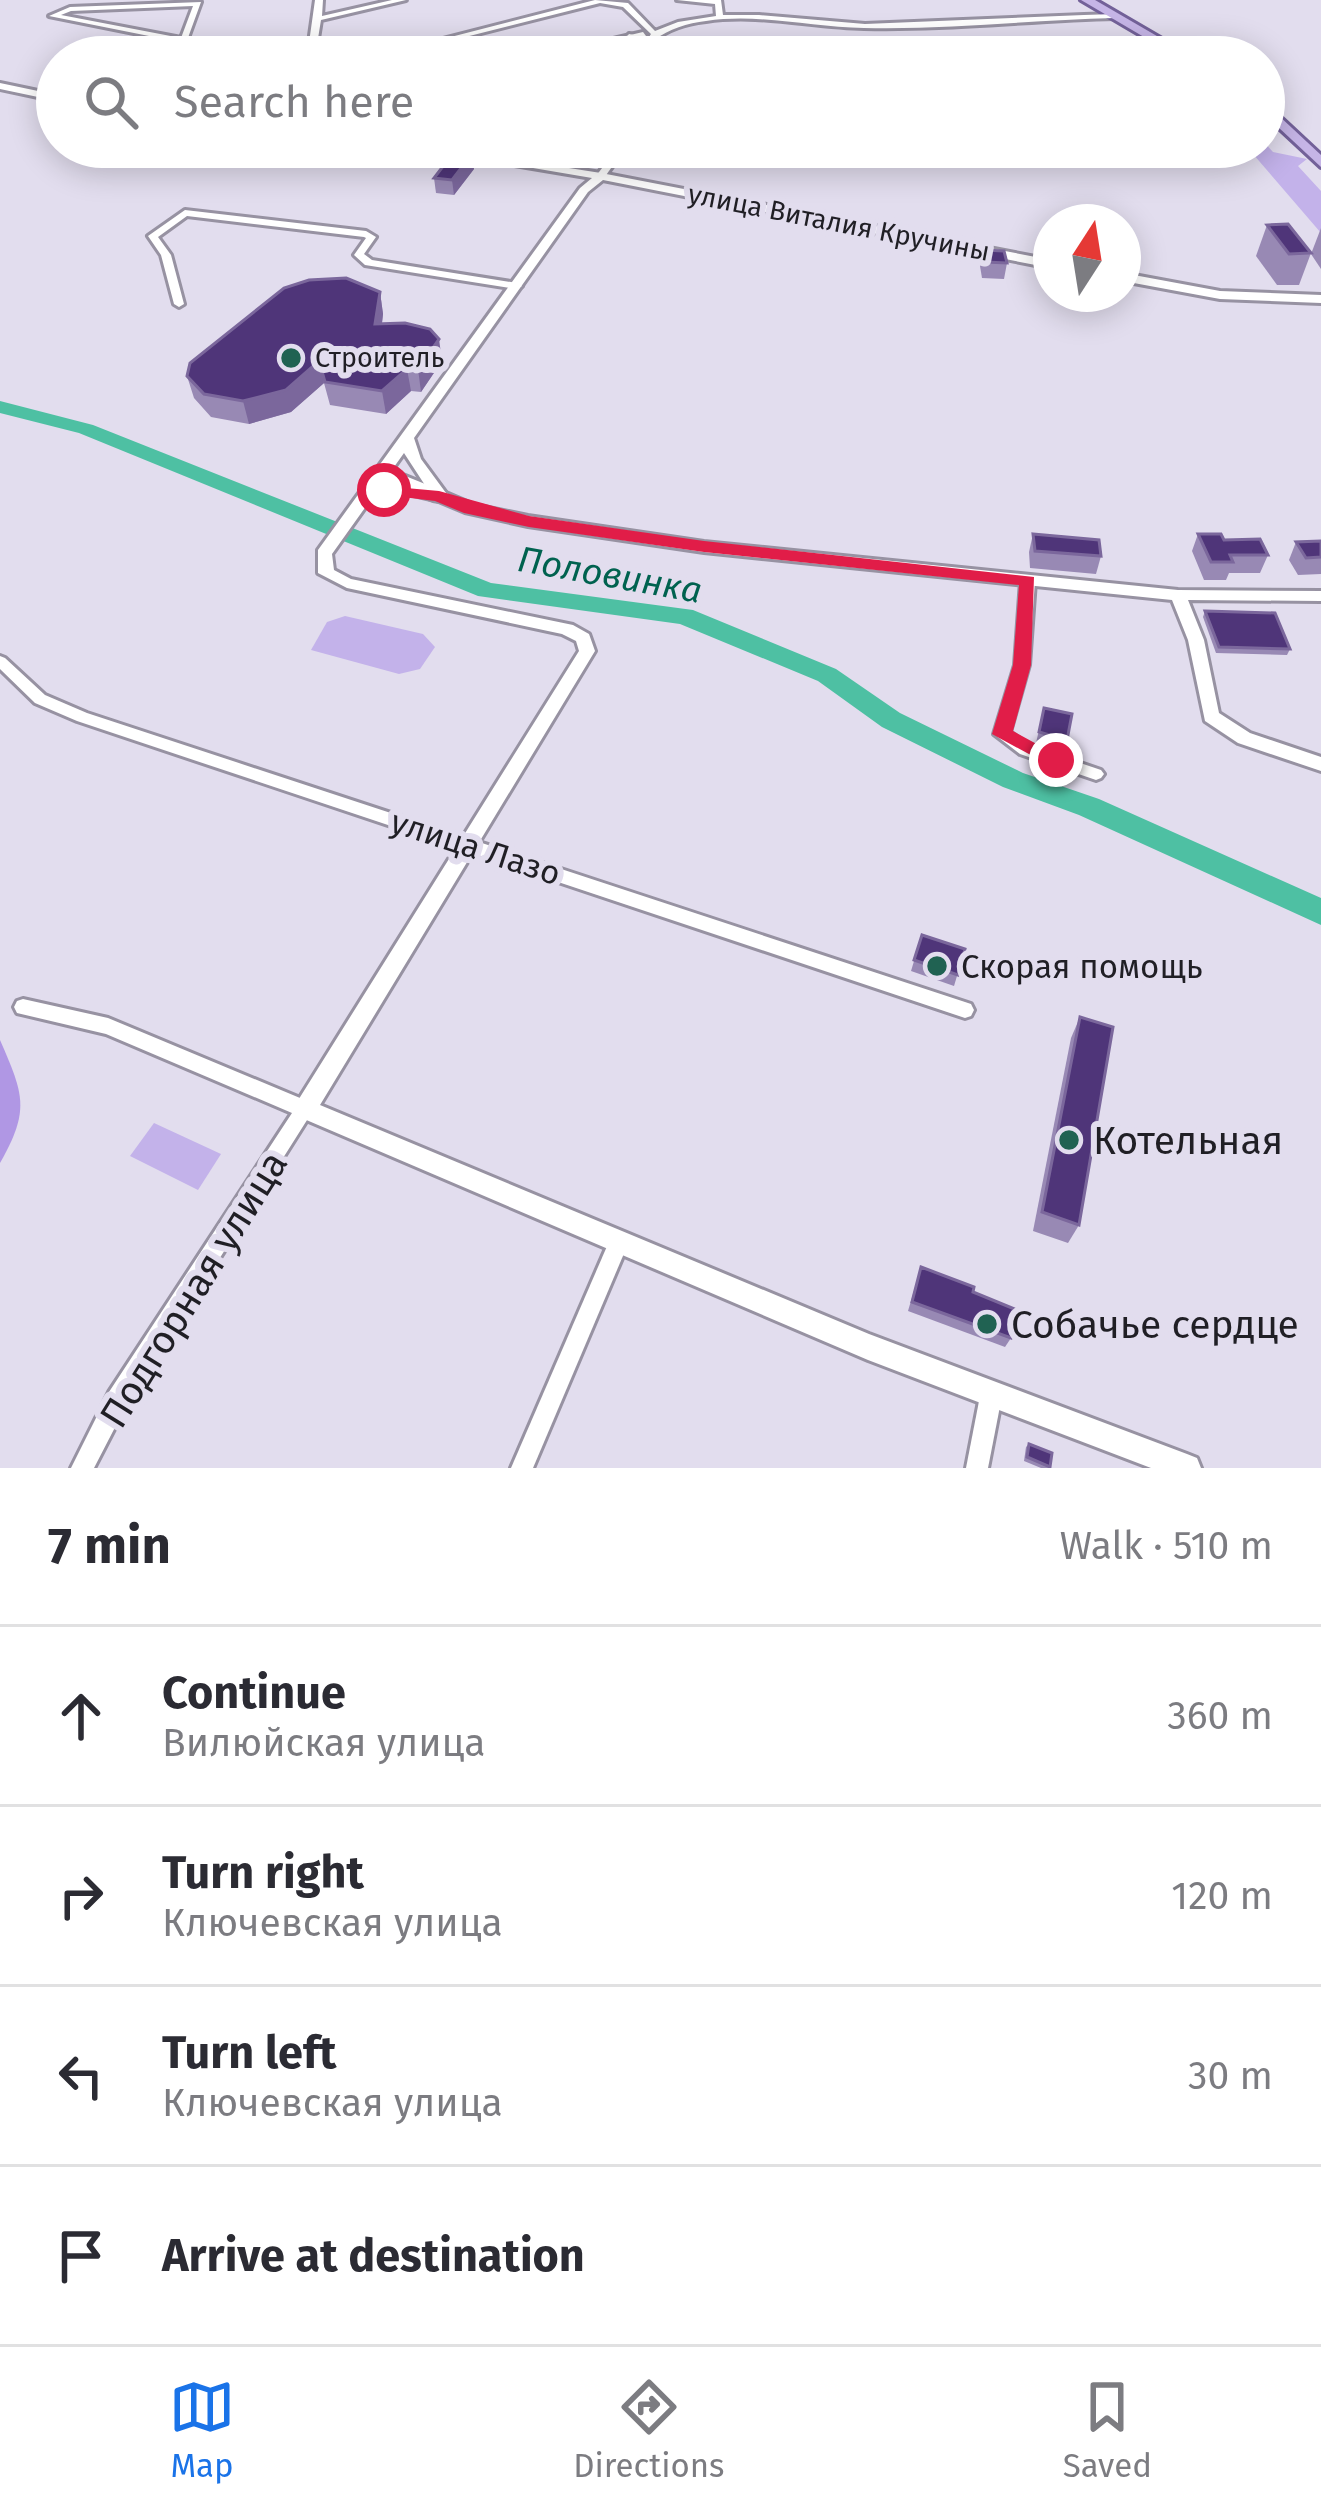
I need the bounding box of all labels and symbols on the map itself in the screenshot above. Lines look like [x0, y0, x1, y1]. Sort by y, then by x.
street label: улица Виталия Кручины [685, 178, 993, 268]
north arrow [1033, 204, 1141, 312]
place label: Строитель [315, 342, 444, 374]
marker: Строитель [278, 345, 304, 371]
route start [357, 463, 411, 517]
water label: Половинка [514, 537, 705, 613]
route end [1029, 733, 1083, 787]
street label: улица Лазо [386, 802, 566, 894]
place label: Скорая помощь [961, 947, 1203, 987]
marker: Скорая помощь [924, 953, 950, 979]
place label: Котельная [1093, 1118, 1283, 1164]
marker: Котельная [1056, 1127, 1082, 1153]
street label: Подгорная улица [90, 1143, 297, 1436]
place label: Собачье сердце [1011, 1302, 1299, 1348]
marker: Собачье сердце [974, 1311, 1000, 1337]

